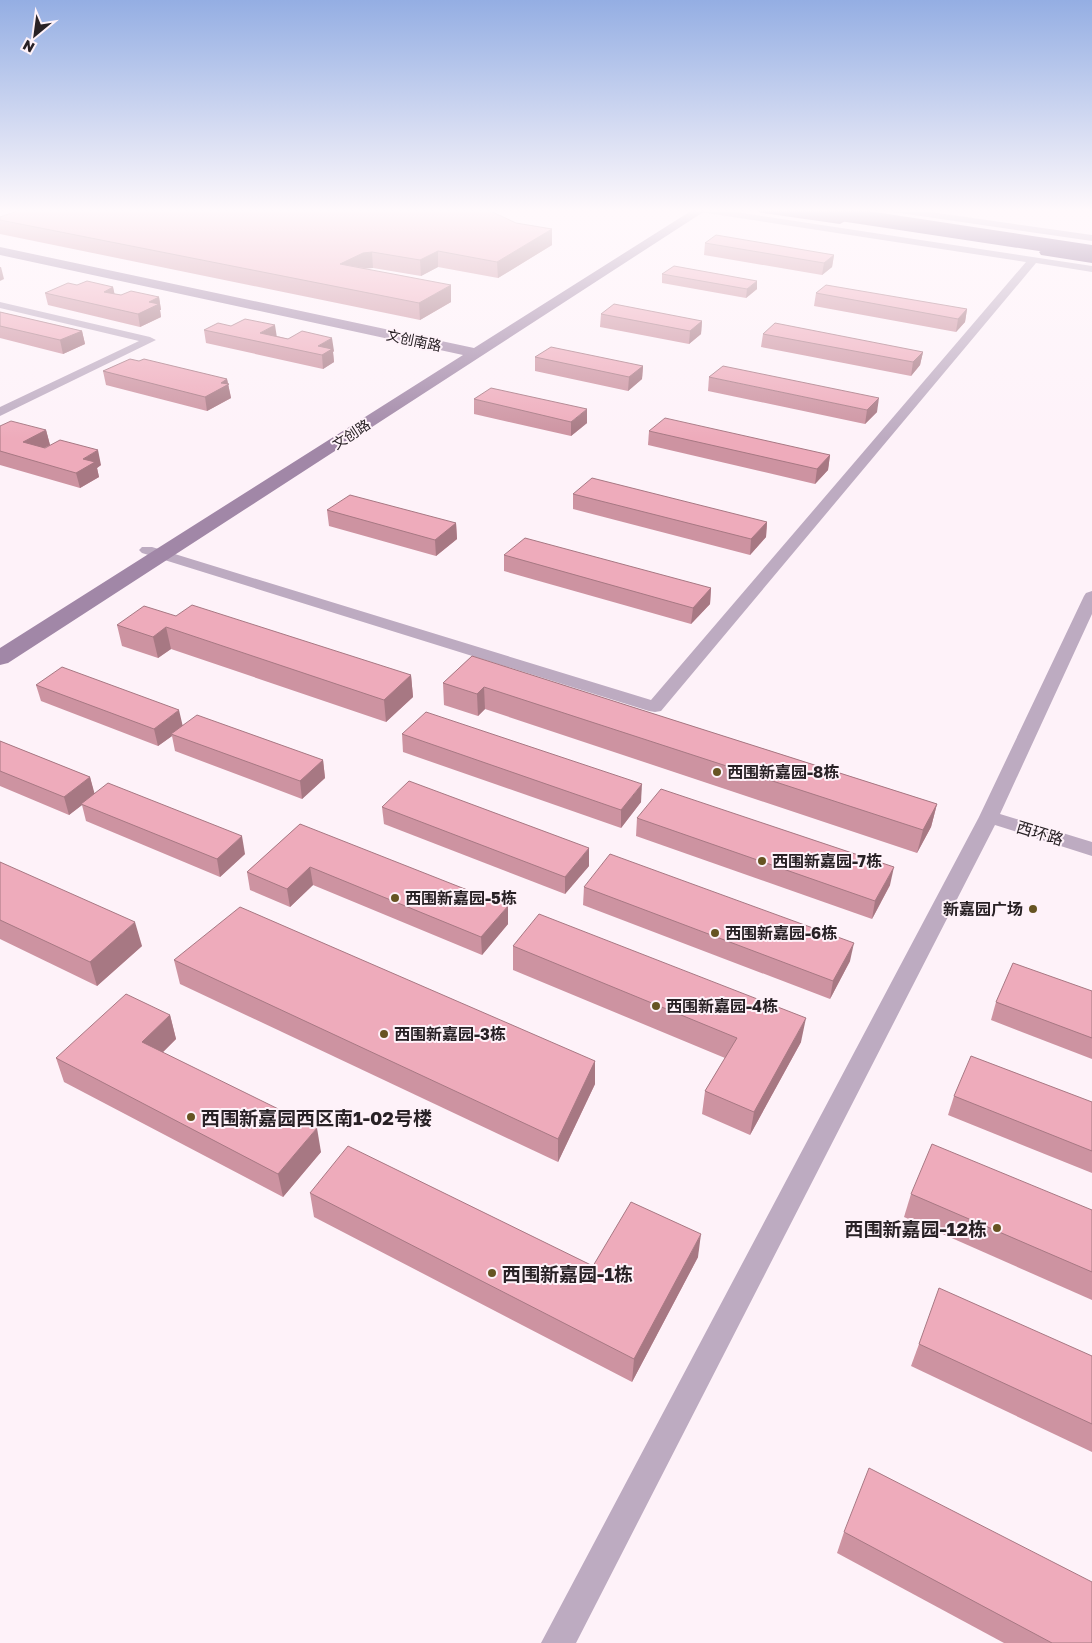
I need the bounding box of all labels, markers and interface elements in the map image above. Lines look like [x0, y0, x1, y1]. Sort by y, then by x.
north arrow [10, 10, 60, 60]
text: N [20, 37, 37, 57]
street label: 文创南路 [385, 326, 443, 354]
street label: 文创路 [329, 415, 373, 453]
place label: 西围新嘉园-8栋 [727, 762, 839, 782]
marker: 西围新嘉园-8栋 [711, 766, 723, 778]
street label: 西环路 [1014, 816, 1066, 850]
place label: 西围新嘉园-7栋 [772, 851, 882, 871]
marker: 西围新嘉园-7栋 [756, 855, 768, 867]
place label: 西围新嘉园-5栋 [405, 888, 517, 908]
marker: 西围新嘉园-5栋 [389, 892, 401, 904]
place label: 新嘉园广场 [943, 899, 1023, 919]
marker: 新嘉园广场 [1027, 903, 1039, 915]
place label: 西围新嘉园-6栋 [725, 923, 837, 943]
marker: 西围新嘉园-6栋 [709, 927, 721, 939]
place label: 西围新嘉园-4栋 [666, 996, 778, 1016]
marker: 西围新嘉园-4栋 [650, 1000, 662, 1012]
place label: 西围新嘉园-3栋 [394, 1024, 506, 1044]
marker: 西围新嘉园-3栋 [378, 1028, 390, 1040]
place label: 西围新嘉园西区南1-02号楼 [201, 1106, 432, 1129]
marker: 西围新嘉园西区南1-02号楼 [185, 1111, 197, 1123]
place label: 西围新嘉园-12栋 [844, 1217, 987, 1240]
marker: 西围新嘉园-12栋 [991, 1222, 1003, 1234]
place label: 西围新嘉园-1栋 [502, 1262, 633, 1285]
marker: 西围新嘉园-1栋 [486, 1267, 498, 1279]

